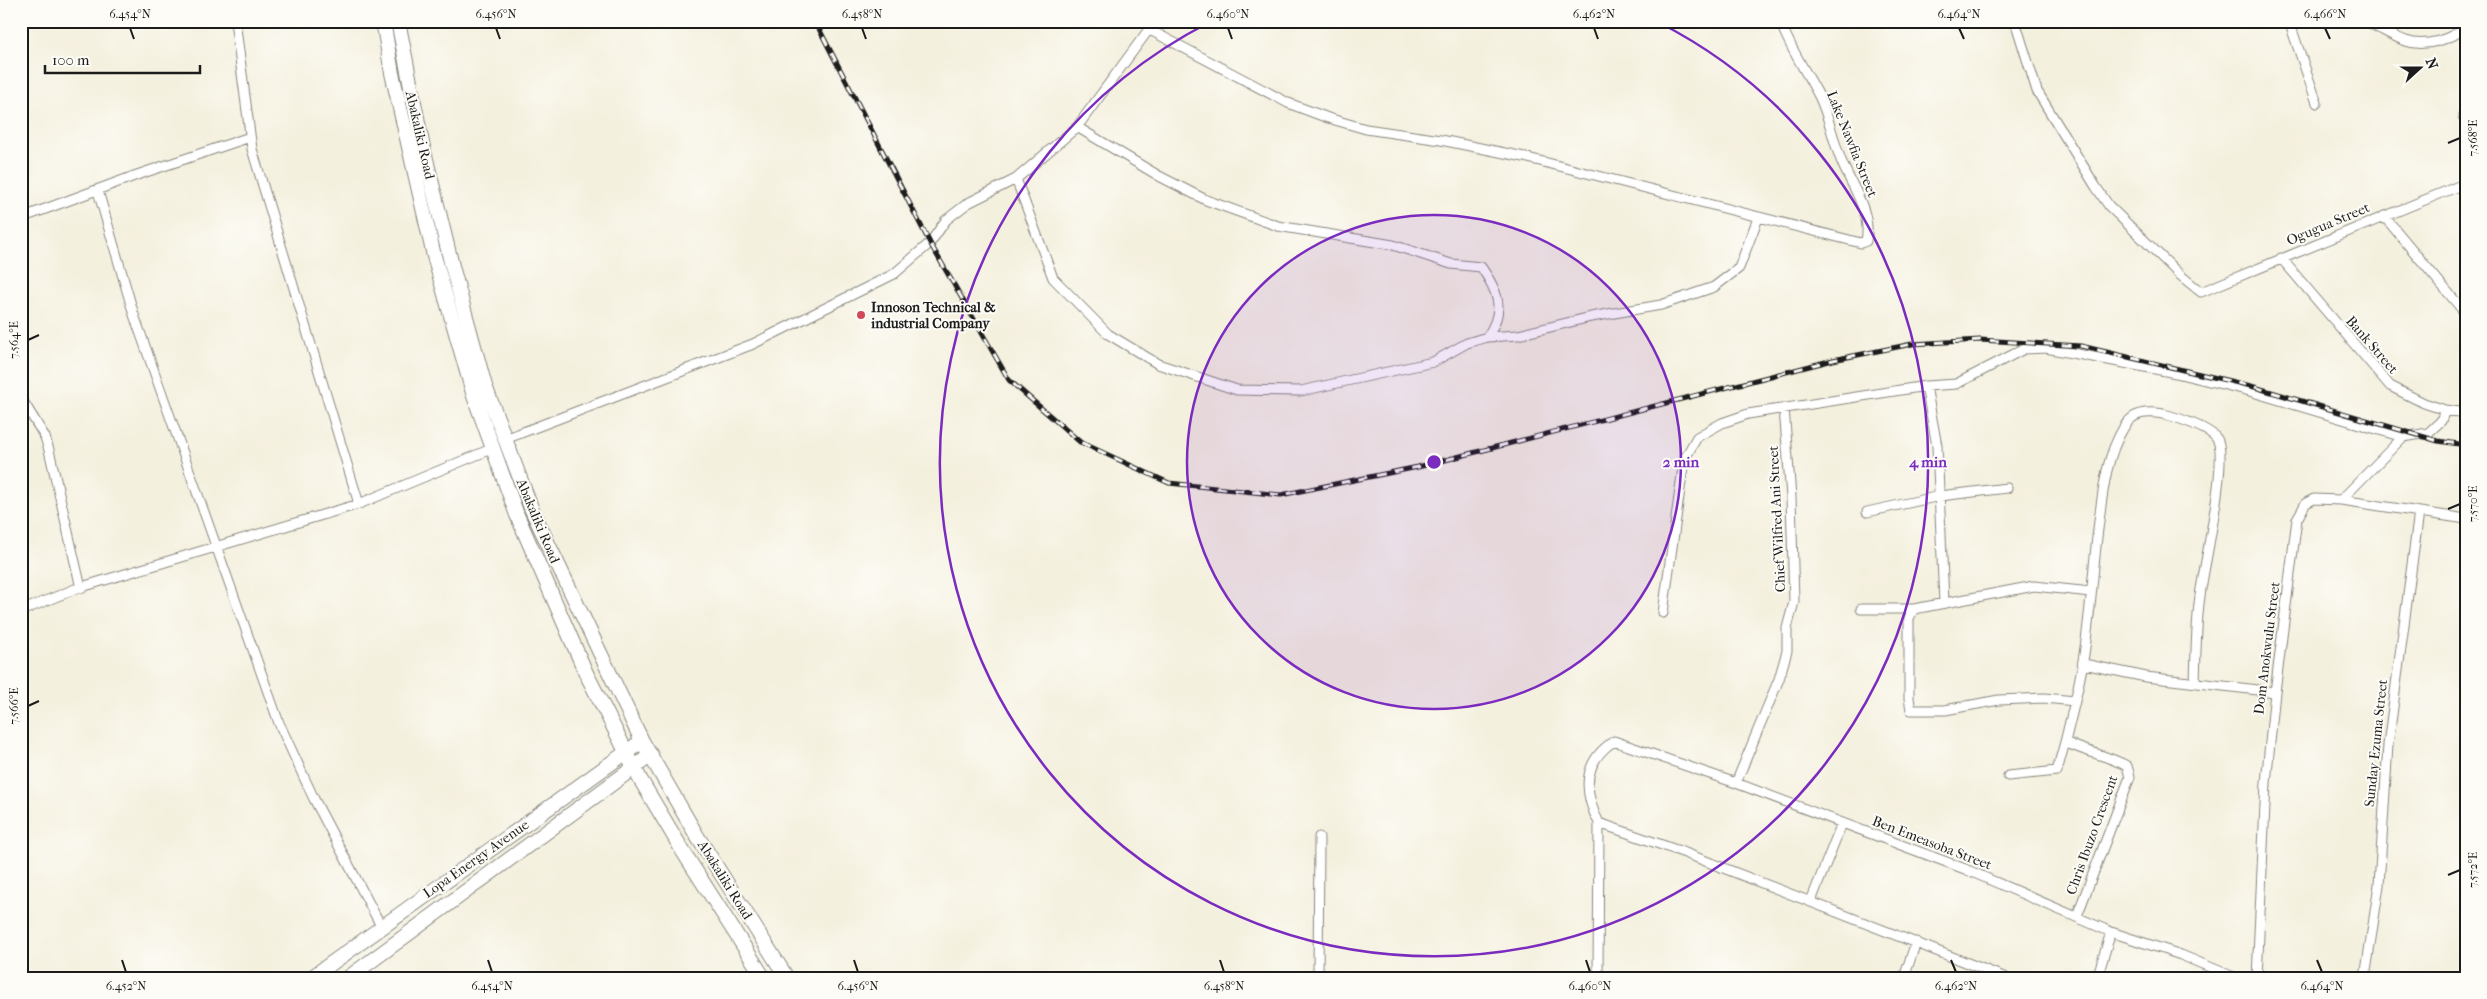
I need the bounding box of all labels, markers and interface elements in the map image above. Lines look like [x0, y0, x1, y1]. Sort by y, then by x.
text: 6.454°N [109, 7, 151, 21]
text: 6.456°N [475, 7, 517, 21]
text: 6.458°N [842, 7, 882, 21]
text: 6.460°N [1207, 7, 1249, 21]
text: 6.462°N [1573, 7, 1615, 21]
text: 6.464°N [1937, 7, 1981, 21]
text: 6.466°N [2304, 7, 2346, 21]
scale bar [45, 42, 200, 74]
north arrow [2394, 42, 2444, 92]
text: 100 m [52, 51, 90, 69]
text: N [2422, 56, 2442, 72]
street label: Abakaliki Road [401, 88, 438, 181]
street label: Lake Nawfia Street [1823, 88, 1881, 200]
text: 7.568°E [2466, 120, 2480, 156]
street label: Ogugua Street [2284, 199, 2372, 249]
place label: Innoson Technical & industrial Company [870, 299, 996, 332]
marker: Innoson Technical & industrial Company [855, 309, 867, 321]
street label: Bank Street [2342, 313, 2402, 377]
text: 7.564°E [7, 321, 21, 359]
street label: Chief Wilfred Ani Street [1765, 445, 1789, 593]
centre of rings [1425, 453, 1443, 471]
text: 2 min [1663, 453, 1700, 471]
text: 4 min [1908, 453, 1947, 471]
street label: Abakaliki Road [512, 475, 564, 566]
text: 7.570°E [2466, 486, 2480, 522]
street label: Dom Anokwulu Street [2250, 581, 2284, 715]
street label: Sunday Ezuma Street [2361, 678, 2391, 808]
text: 7.566°E [7, 687, 21, 725]
street label: Chris Ibuzo Crescent [2062, 773, 2122, 897]
street label: Ben Emeasoba Street [1870, 812, 1994, 874]
street label: Lopa Energy Avenue [420, 816, 532, 902]
street label: Abakaliki Road [693, 836, 756, 923]
text: 7.572°E [2466, 852, 2480, 888]
text: 6.452°N [106, 979, 146, 993]
text: 6.454°N [471, 979, 513, 993]
text: 6.456°N [837, 979, 879, 993]
text: 6.458°N [1204, 979, 1244, 993]
text: 6.460°N [1569, 979, 1611, 993]
text: 6.462°N [1935, 979, 1977, 993]
text: 6.464°N [2300, 979, 2344, 993]

